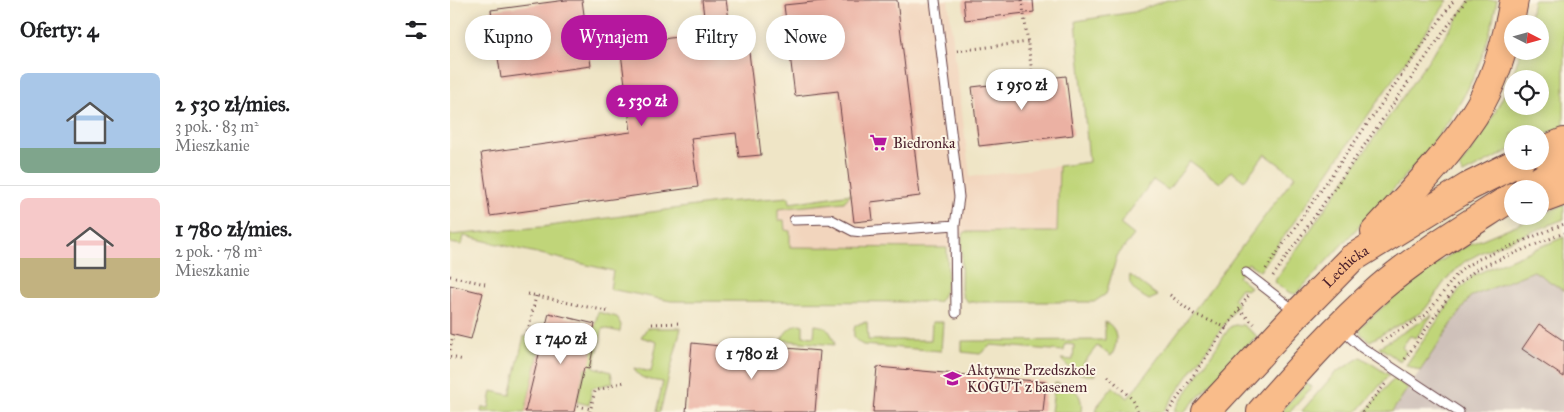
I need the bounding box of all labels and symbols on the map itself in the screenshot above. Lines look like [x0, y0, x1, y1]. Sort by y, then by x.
north arrow [1504, 15, 1549, 60]
pin: 1 950 zł [970, 68, 1074, 111]
pin: 2 530 zł [590, 84, 694, 127]
supermarket icon: Biedronka [869, 133, 889, 153]
place label: Biedronka [893, 134, 956, 152]
street label: Lechicka [1319, 241, 1373, 291]
pin: 1 740 zł [509, 322, 613, 365]
pin: 1 780 zł [700, 338, 804, 380]
place label: Aktywne Przedszkole KOGUT z basenem [966, 361, 1096, 396]
school or university icon: Aktywne Przedszkole KOGUT z basenem [943, 369, 963, 389]

